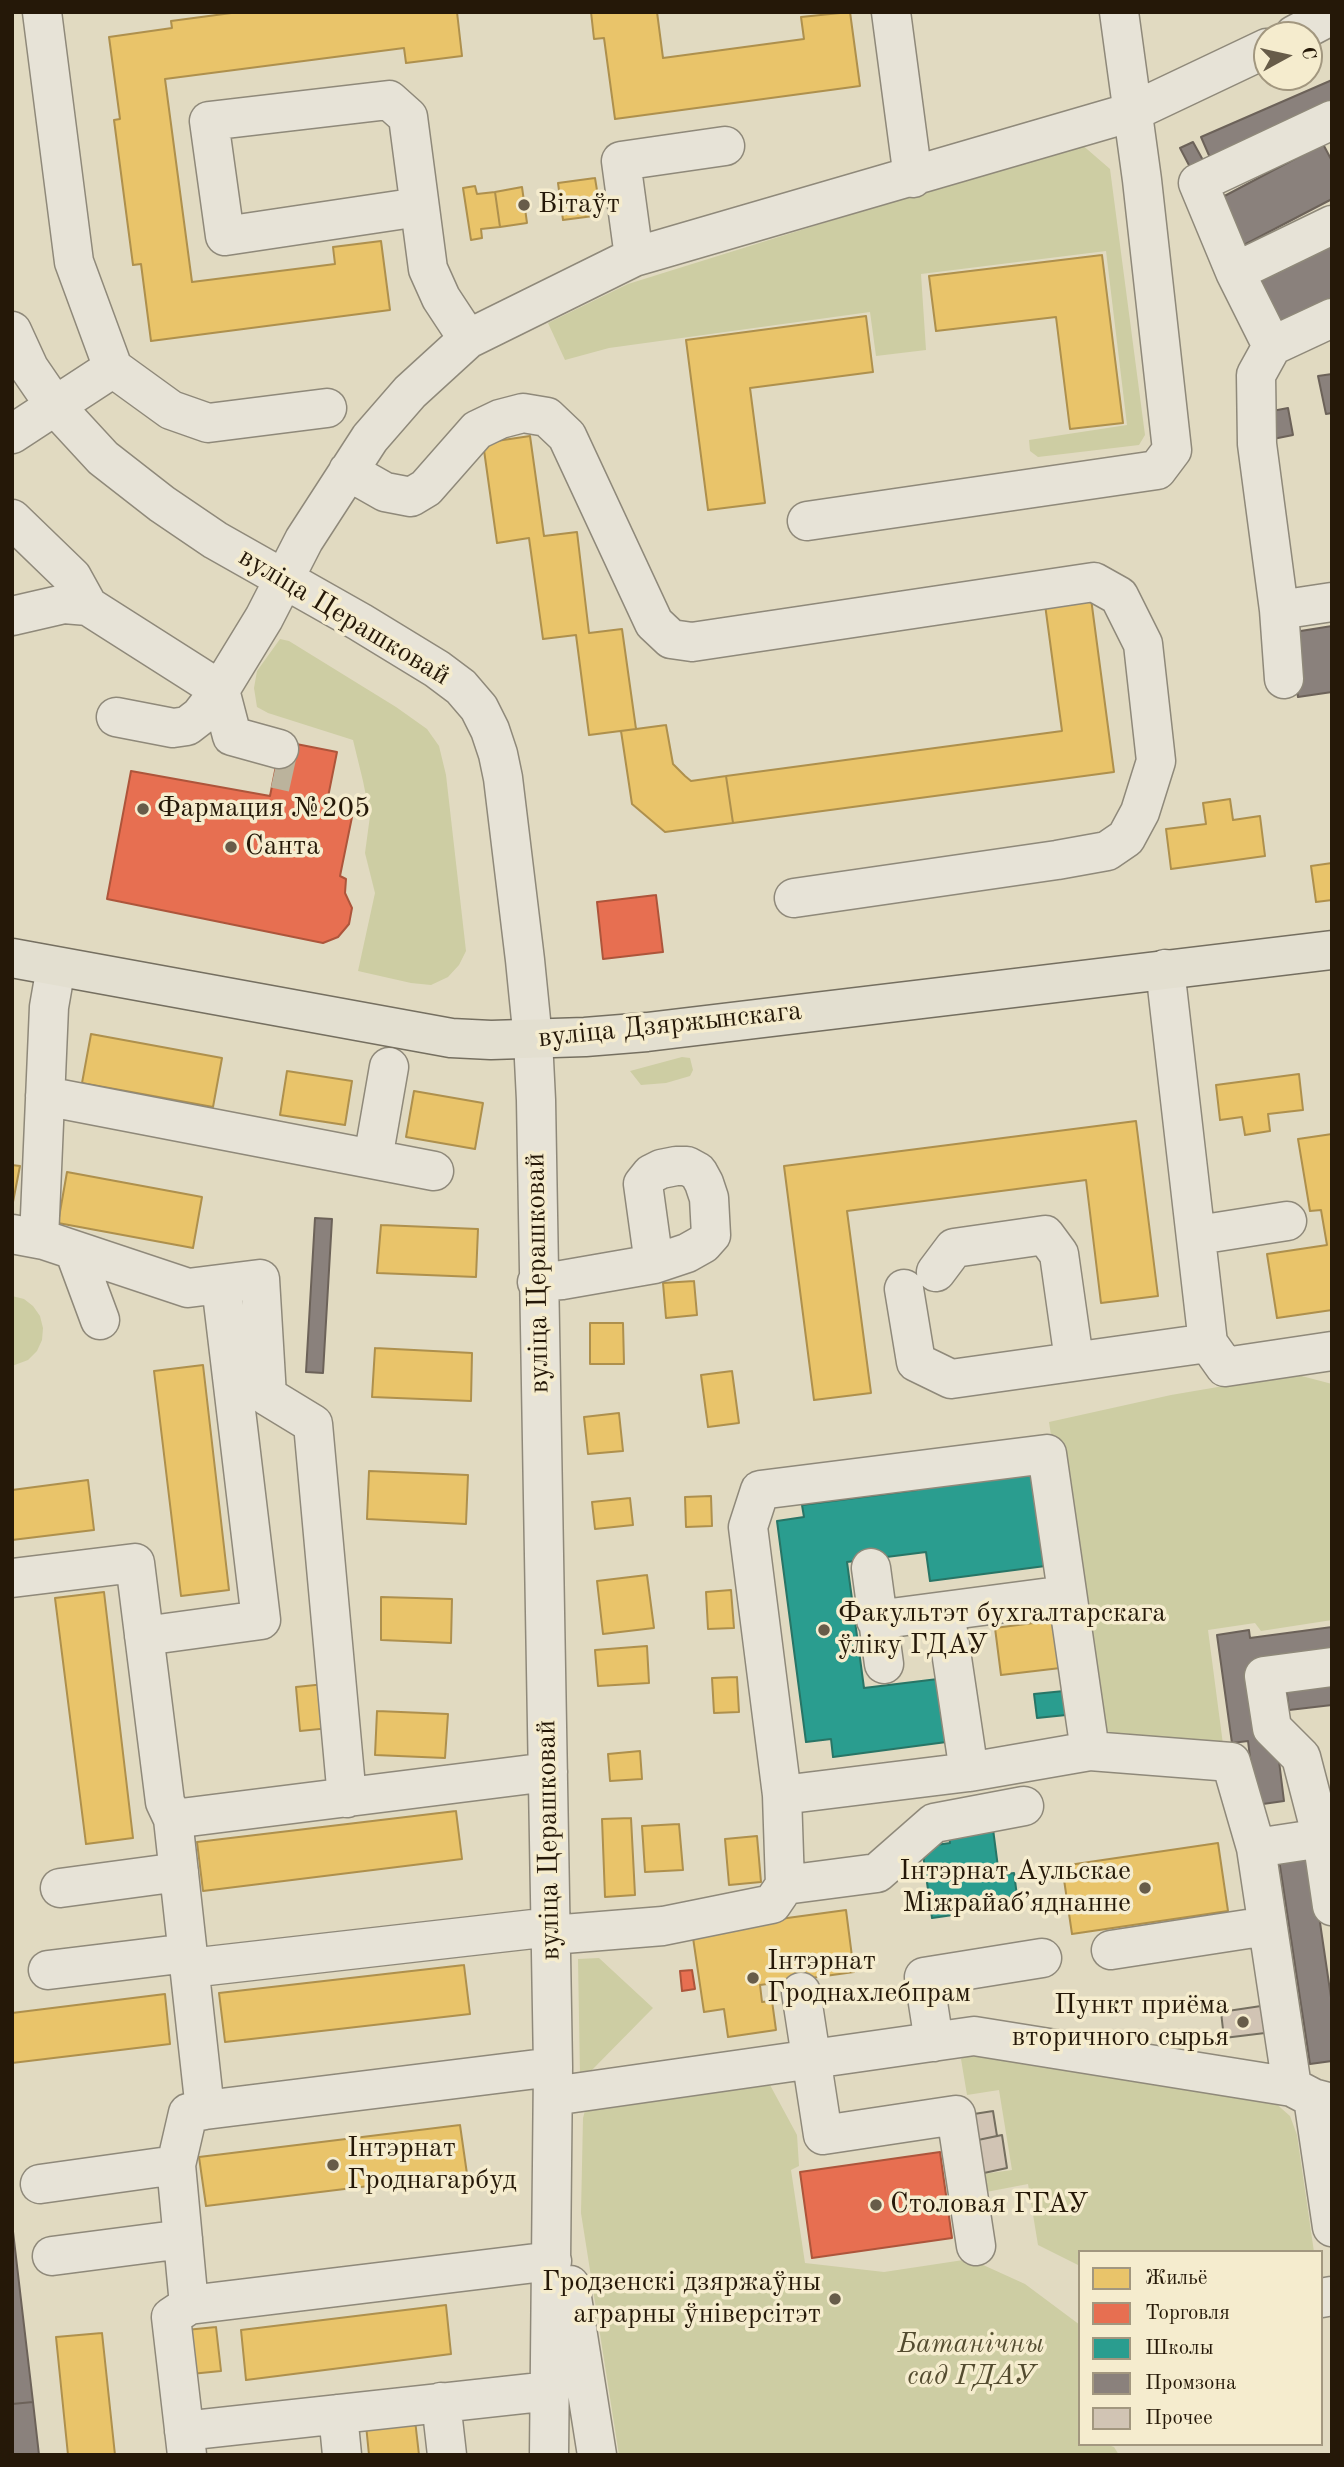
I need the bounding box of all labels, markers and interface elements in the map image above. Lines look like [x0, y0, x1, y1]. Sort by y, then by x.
north arrow [1253, 21, 1323, 91]
text: С [1297, 46, 1318, 61]
place label: Вітаўт [538, 188, 620, 222]
marker: Вітаўт [516, 197, 532, 213]
street label: вуліца Церашковай [232, 541, 456, 693]
place label: Фармация №205 [157, 792, 370, 826]
marker: Фармация №205 [135, 801, 151, 817]
place label: Санта [245, 830, 320, 864]
marker: Санта [223, 839, 239, 855]
street label: вуліца Дзяржынскага [536, 994, 804, 1056]
street label: вуліца Церашковай [519, 1152, 557, 1394]
place label: Факультэт бухгалтарскага ўліку ГДАУ [838, 1597, 1166, 1663]
marker: Факультэт бухгалтарскага ўліку ГДАУ [816, 1622, 832, 1638]
street label: вуліца Церашковай [530, 1719, 568, 1961]
place label: Інтэрнат Аульскае Міжрайабʼяднанне [899, 1855, 1131, 1921]
marker: Інтэрнат Аульскае Міжрайабʼяднанне [1137, 1880, 1153, 1896]
place label: Інтэрнат Гроднахлебпрам [767, 1945, 971, 2011]
marker: Інтэрнат Гроднахлебпрам [745, 1970, 761, 1986]
place label: Пункт приёма вторичного сырья [1012, 1989, 1229, 2055]
marker: Пункт приёма вторичного сырья [1235, 2014, 1251, 2030]
place label: Інтэрнат Гроднагарбуд [347, 2132, 517, 2198]
marker: Інтэрнат Гроднагарбуд [325, 2157, 341, 2173]
place label: Столовая ГГАУ [890, 2188, 1089, 2222]
marker: Столовая ГГАУ [868, 2197, 884, 2213]
legend [1078, 2250, 1323, 2446]
place label: Гродзенскі дзяржаўны аграрны ўніверсітэт [542, 2266, 821, 2332]
text: Жильё [1145, 2268, 1208, 2289]
marker: Гродзенскі дзяржаўны аграрны ўніверсітэт [827, 2291, 843, 2307]
text: Торговля [1145, 2303, 1230, 2324]
park label: Батанічны сад ГДАУ [898, 2328, 1044, 2394]
text: Школы [1145, 2338, 1214, 2359]
text: Промзона [1145, 2373, 1236, 2394]
text: Прочее [1145, 2408, 1213, 2429]

